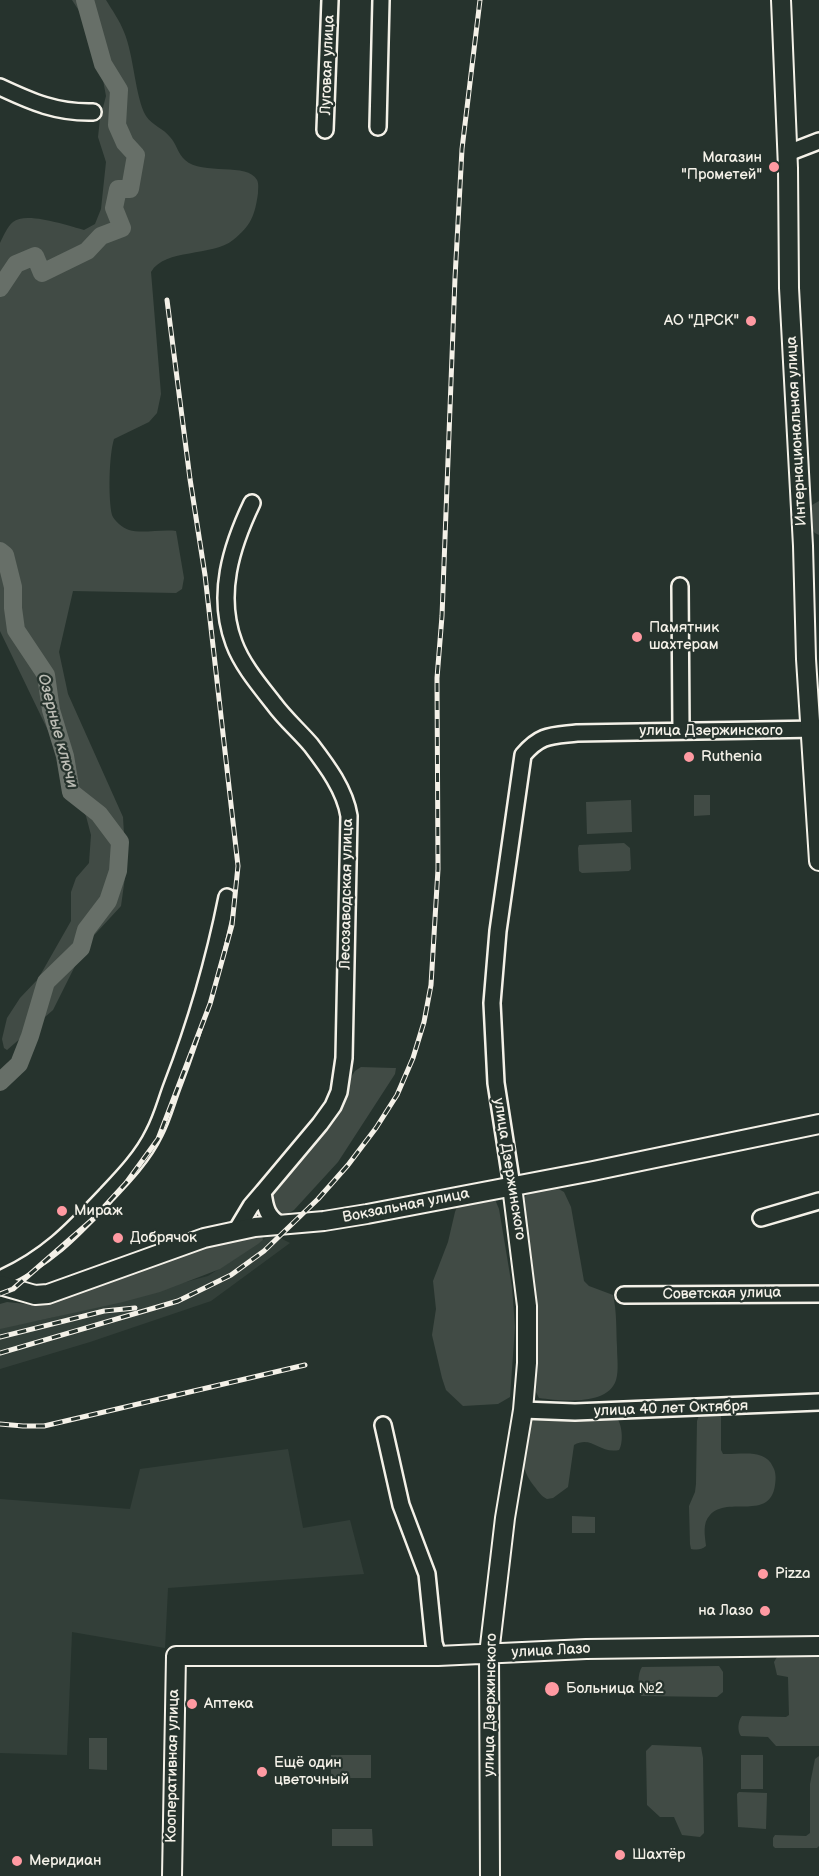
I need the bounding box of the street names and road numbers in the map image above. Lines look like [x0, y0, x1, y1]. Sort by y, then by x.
street label: Луговая улица [317, 15, 339, 115]
street label: Интернациональная улица [783, 336, 811, 526]
street label: улица Дзержинского [639, 722, 783, 740]
street label: Лесозаводская улица [337, 818, 357, 970]
street label: улица Дзержинского [489, 1097, 529, 1241]
street label: Вокзальная улица [341, 1185, 471, 1227]
street label: Советская улица [663, 1284, 781, 1304]
street label: улица 40 лет Октября [593, 1397, 749, 1421]
street label: улица Дзержинского [481, 1633, 501, 1777]
street label: улица Лазо [511, 1640, 591, 1662]
street label: Кооперативная улица [163, 1689, 183, 1843]

